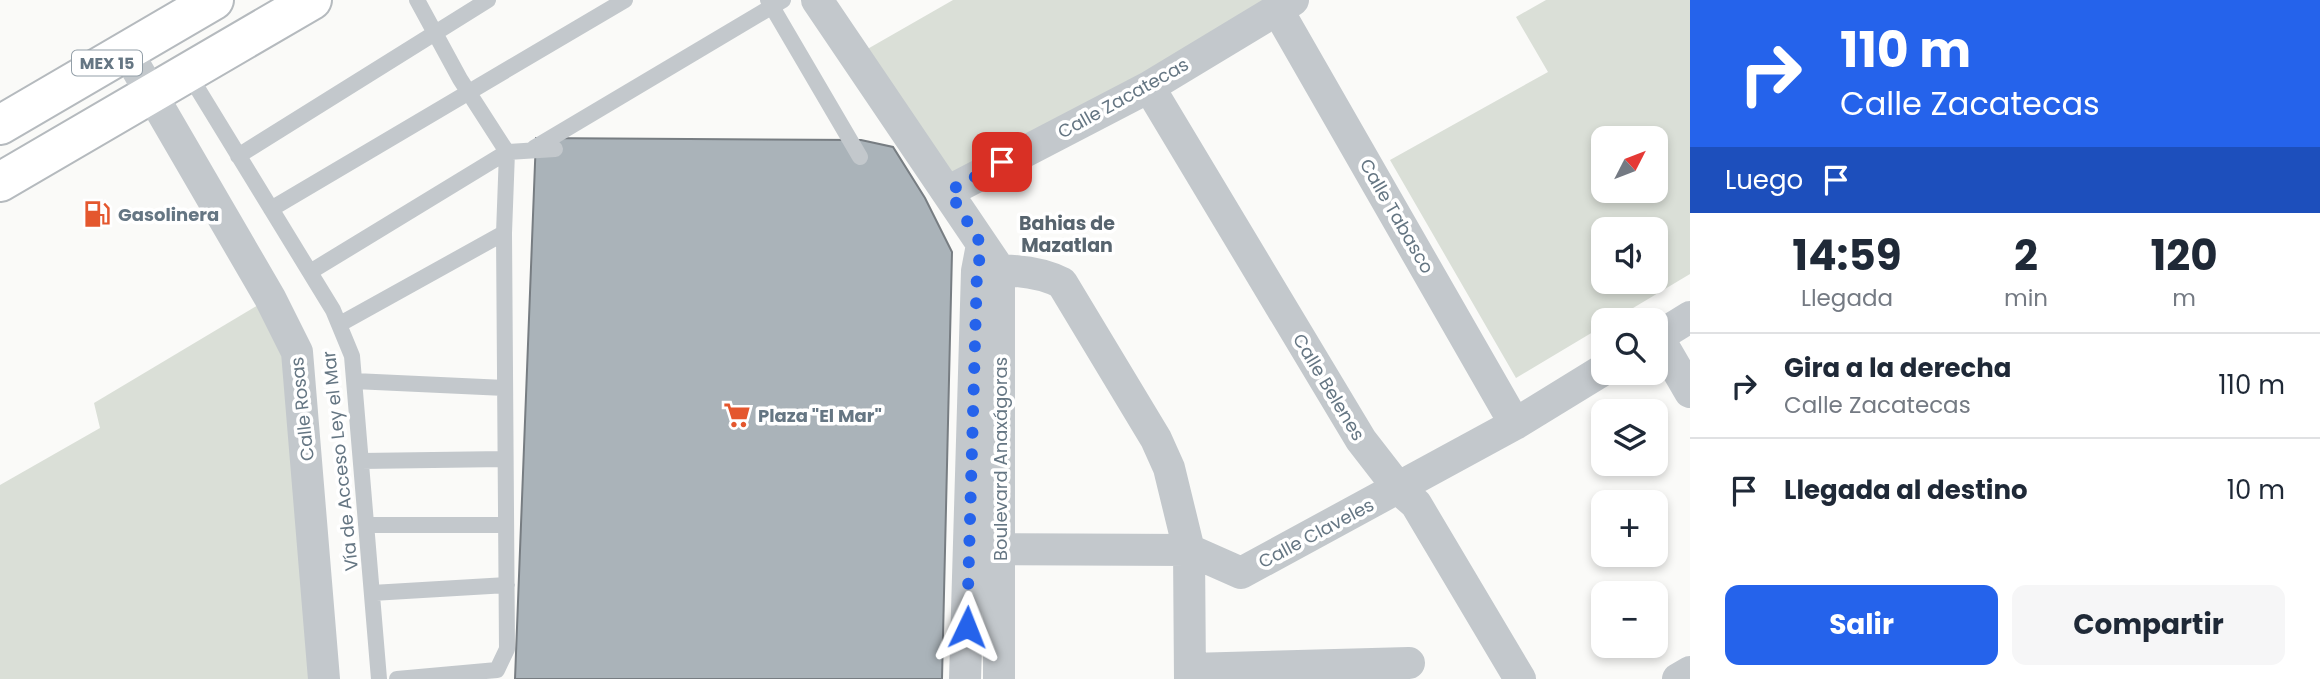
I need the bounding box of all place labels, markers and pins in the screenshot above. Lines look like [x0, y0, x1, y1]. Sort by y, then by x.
pin [972, 132, 1032, 192]
fuel station icon: Gasolinera [82, 199, 112, 229]
place label: Gasolinera [118, 202, 219, 227]
supermarket icon: Plaza "El Mar" [722, 400, 752, 430]
place label: Plaza "El Mar" [758, 403, 882, 428]

